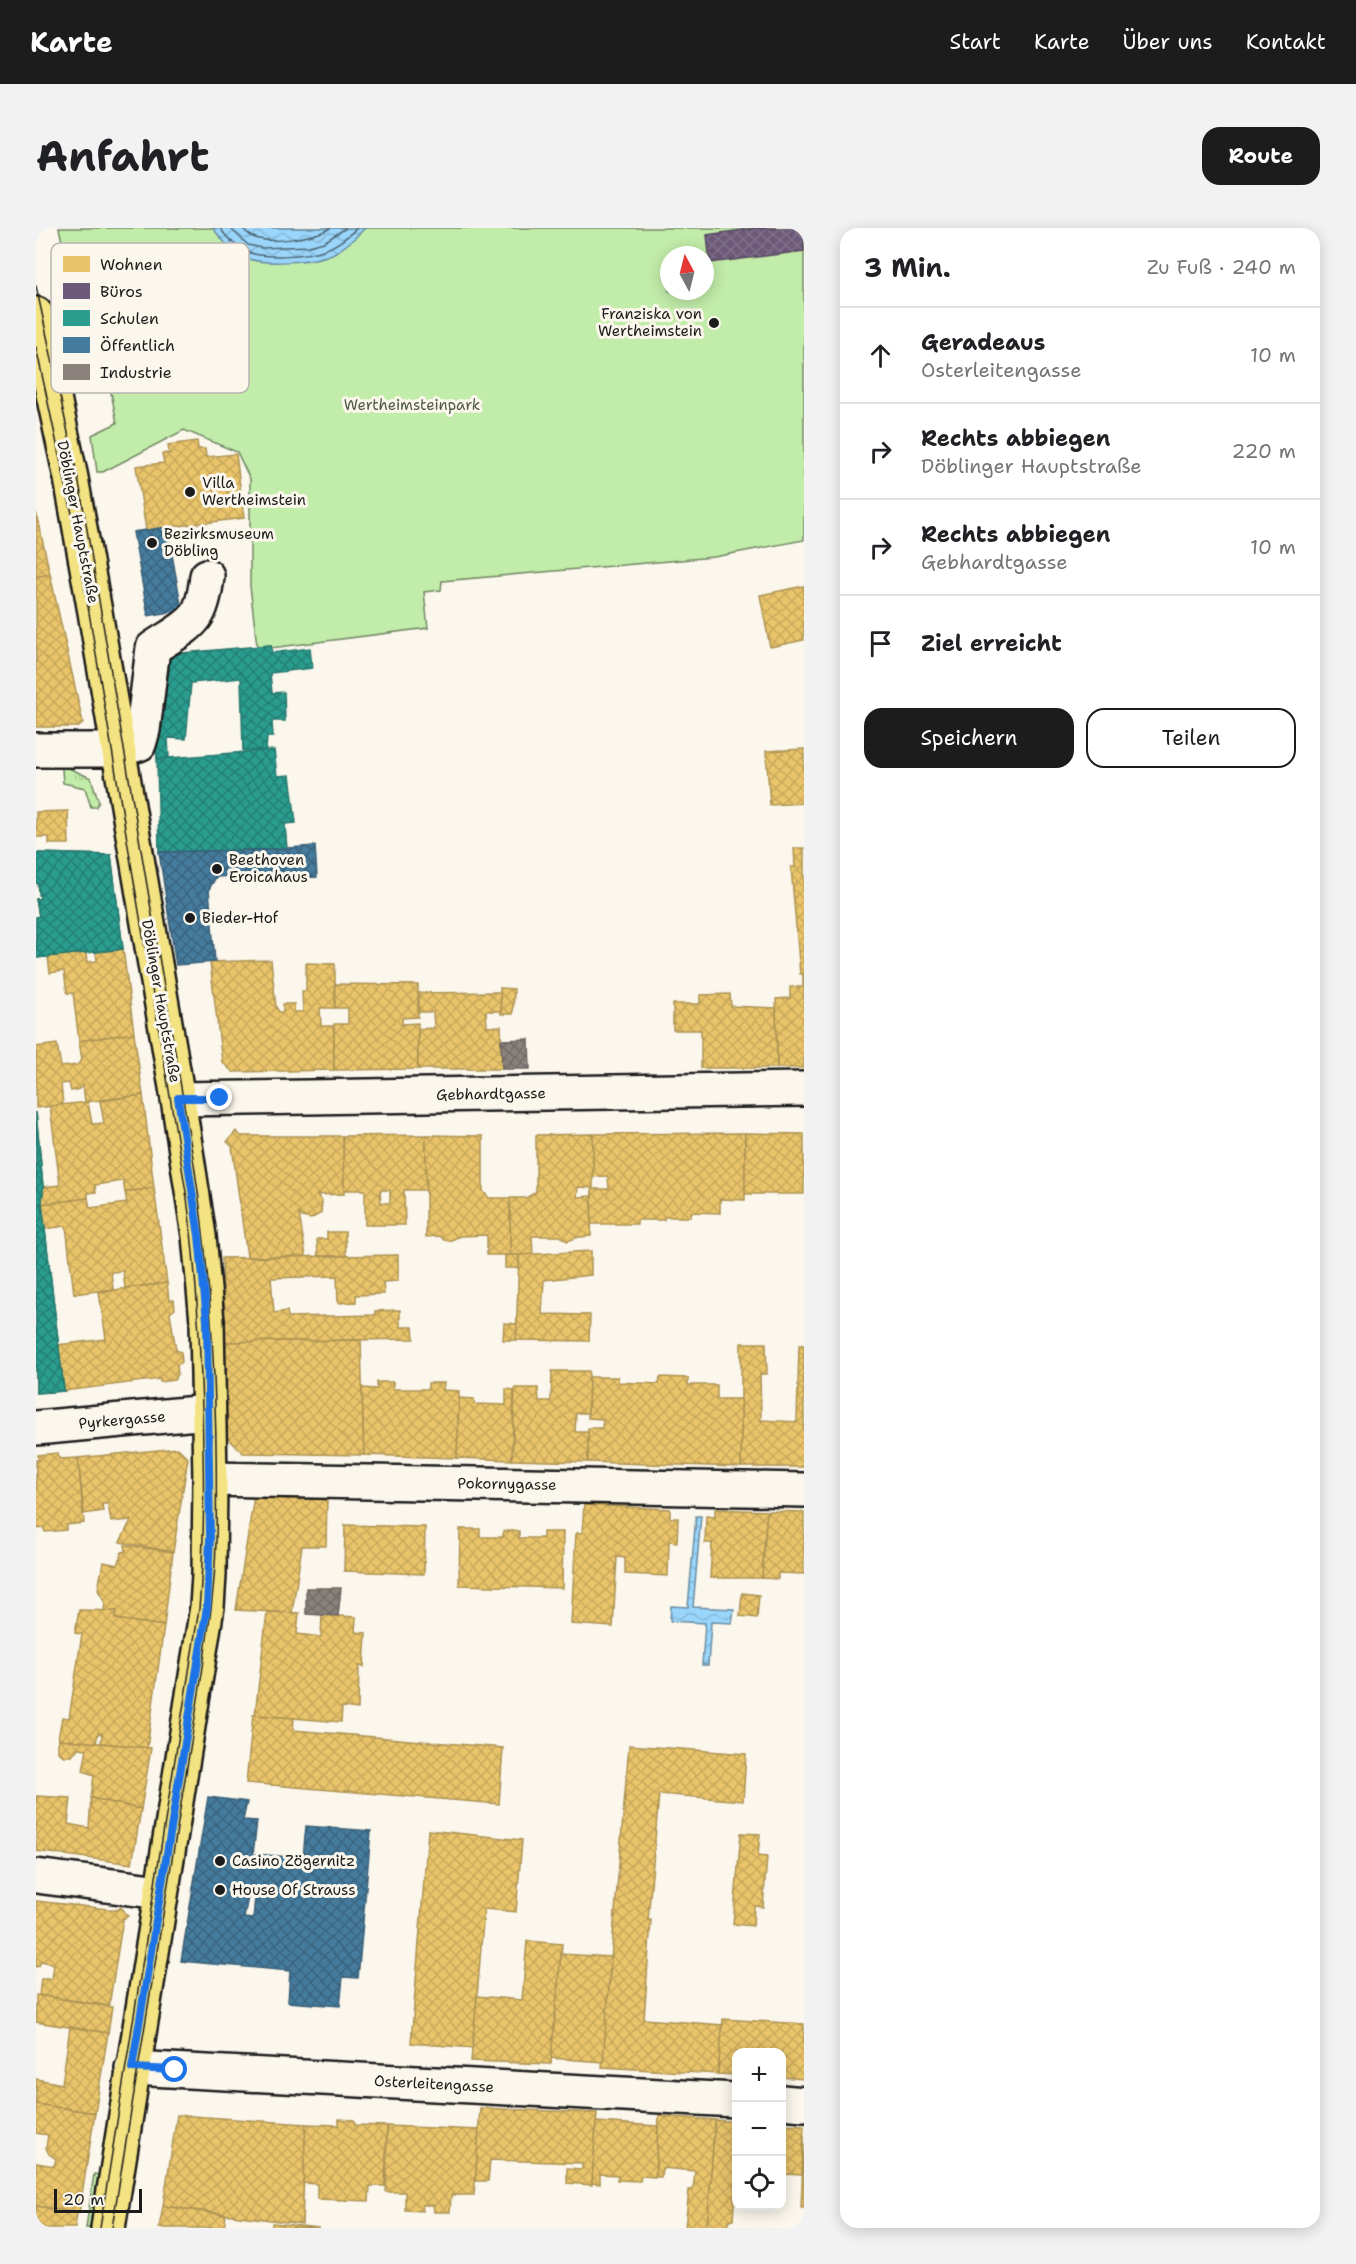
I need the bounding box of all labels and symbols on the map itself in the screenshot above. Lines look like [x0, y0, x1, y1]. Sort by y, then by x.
legend [51, 243, 249, 393]
north arrow [660, 246, 714, 300]
text: Wohnen [100, 254, 163, 275]
text: Büros [100, 281, 143, 302]
place label: Franziska von Wertheimstein [598, 304, 702, 341]
text: Schulen [100, 308, 159, 329]
marker: Franziska von Wertheimstein [707, 316, 721, 330]
text: Öffentlich [100, 335, 175, 356]
text: Industrie [100, 362, 172, 383]
park label: Wertheimsteinpark [344, 395, 480, 415]
street label: Döblinger Hauptstraße [52, 439, 104, 605]
place label: Villa Wertheimstein [202, 473, 306, 510]
marker: Villa Wertheimstein [183, 485, 197, 499]
place label: Bezirksmuseum Döbling [164, 524, 274, 561]
marker: Bezirksmuseum Döbling [145, 536, 159, 550]
place label: Beethoven Eroicahaus [229, 850, 308, 887]
marker: Beethoven Eroicahaus [210, 862, 224, 876]
place label: Bieder-Hof [202, 908, 279, 928]
marker: Bieder-Hof [183, 911, 197, 925]
street label: Döblinger Hauptstraße [137, 918, 185, 1084]
street label: Gebhardtgasse [436, 1083, 546, 1105]
route end [206, 1084, 232, 1110]
street label: Pyrkergasse [78, 1406, 166, 1434]
street label: Pokornygasse [457, 1473, 557, 1495]
place label: Casino Zögernitz [232, 1851, 355, 1871]
marker: Casino Zögernitz [213, 1854, 227, 1868]
place label: House Of Strauss [232, 1880, 356, 1900]
marker: House Of Strauss [213, 1883, 227, 1897]
route start [161, 2056, 187, 2082]
street label: Osterleitengasse [373, 2071, 495, 2097]
scale bar [54, 2186, 142, 2214]

